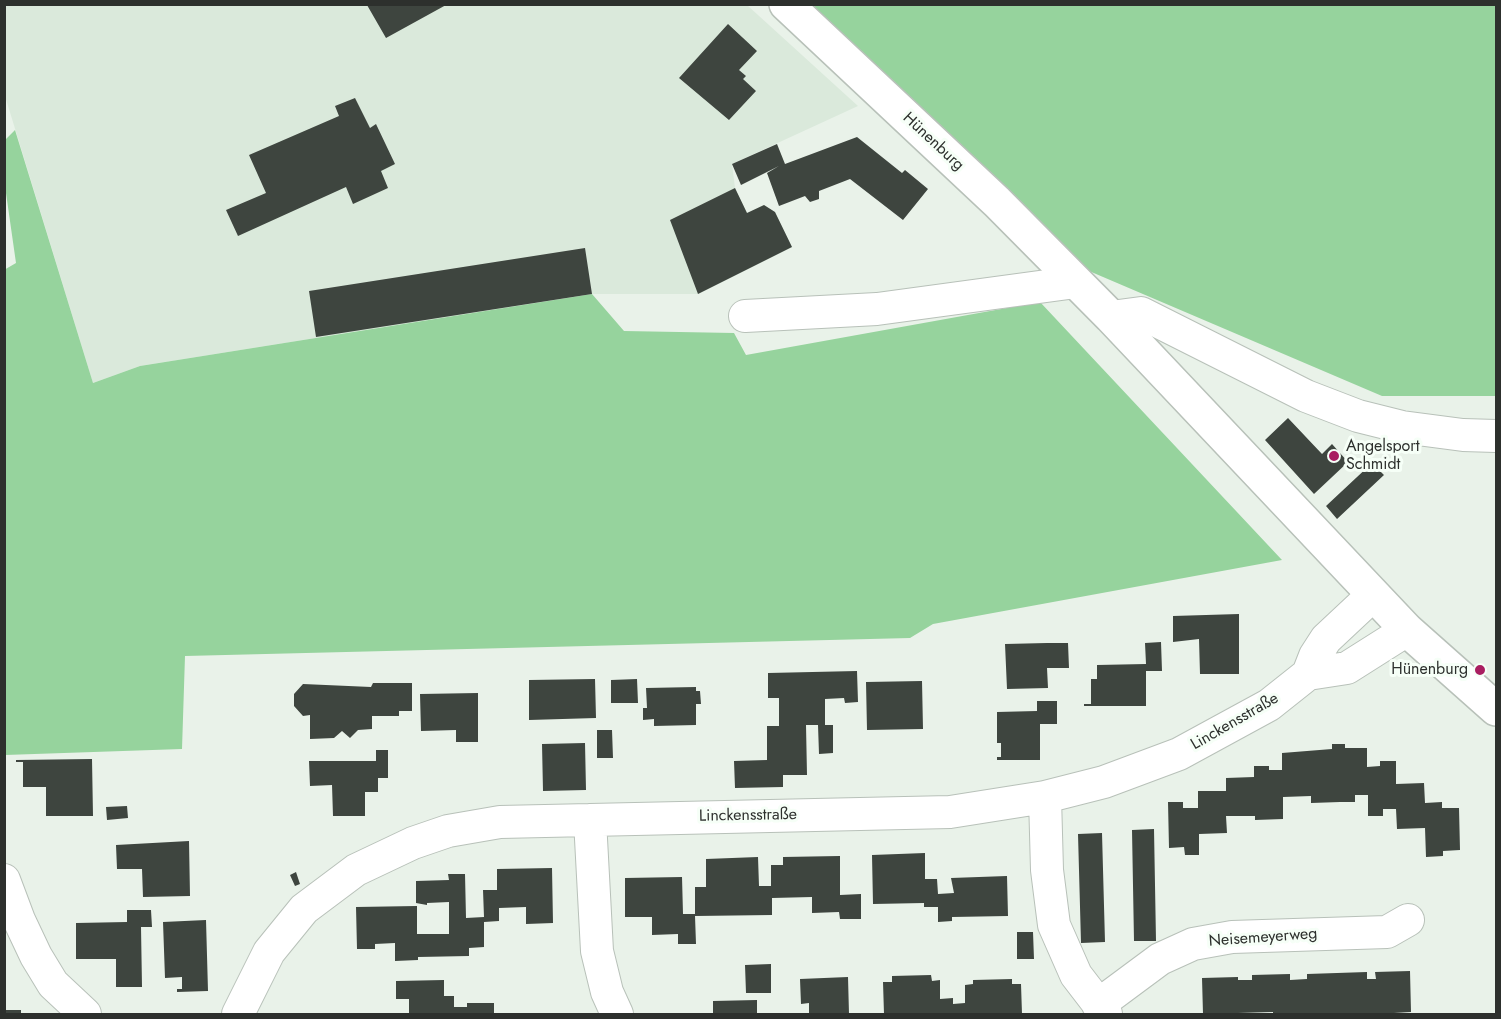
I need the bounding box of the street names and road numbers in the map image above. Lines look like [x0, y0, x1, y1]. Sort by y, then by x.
street label: Hünenburg [898, 109, 968, 175]
street label: Linckensstraße [1188, 689, 1282, 755]
street label: Linckensstraße [699, 806, 797, 826]
street label: Neisemeyerweg [1208, 925, 1318, 951]

